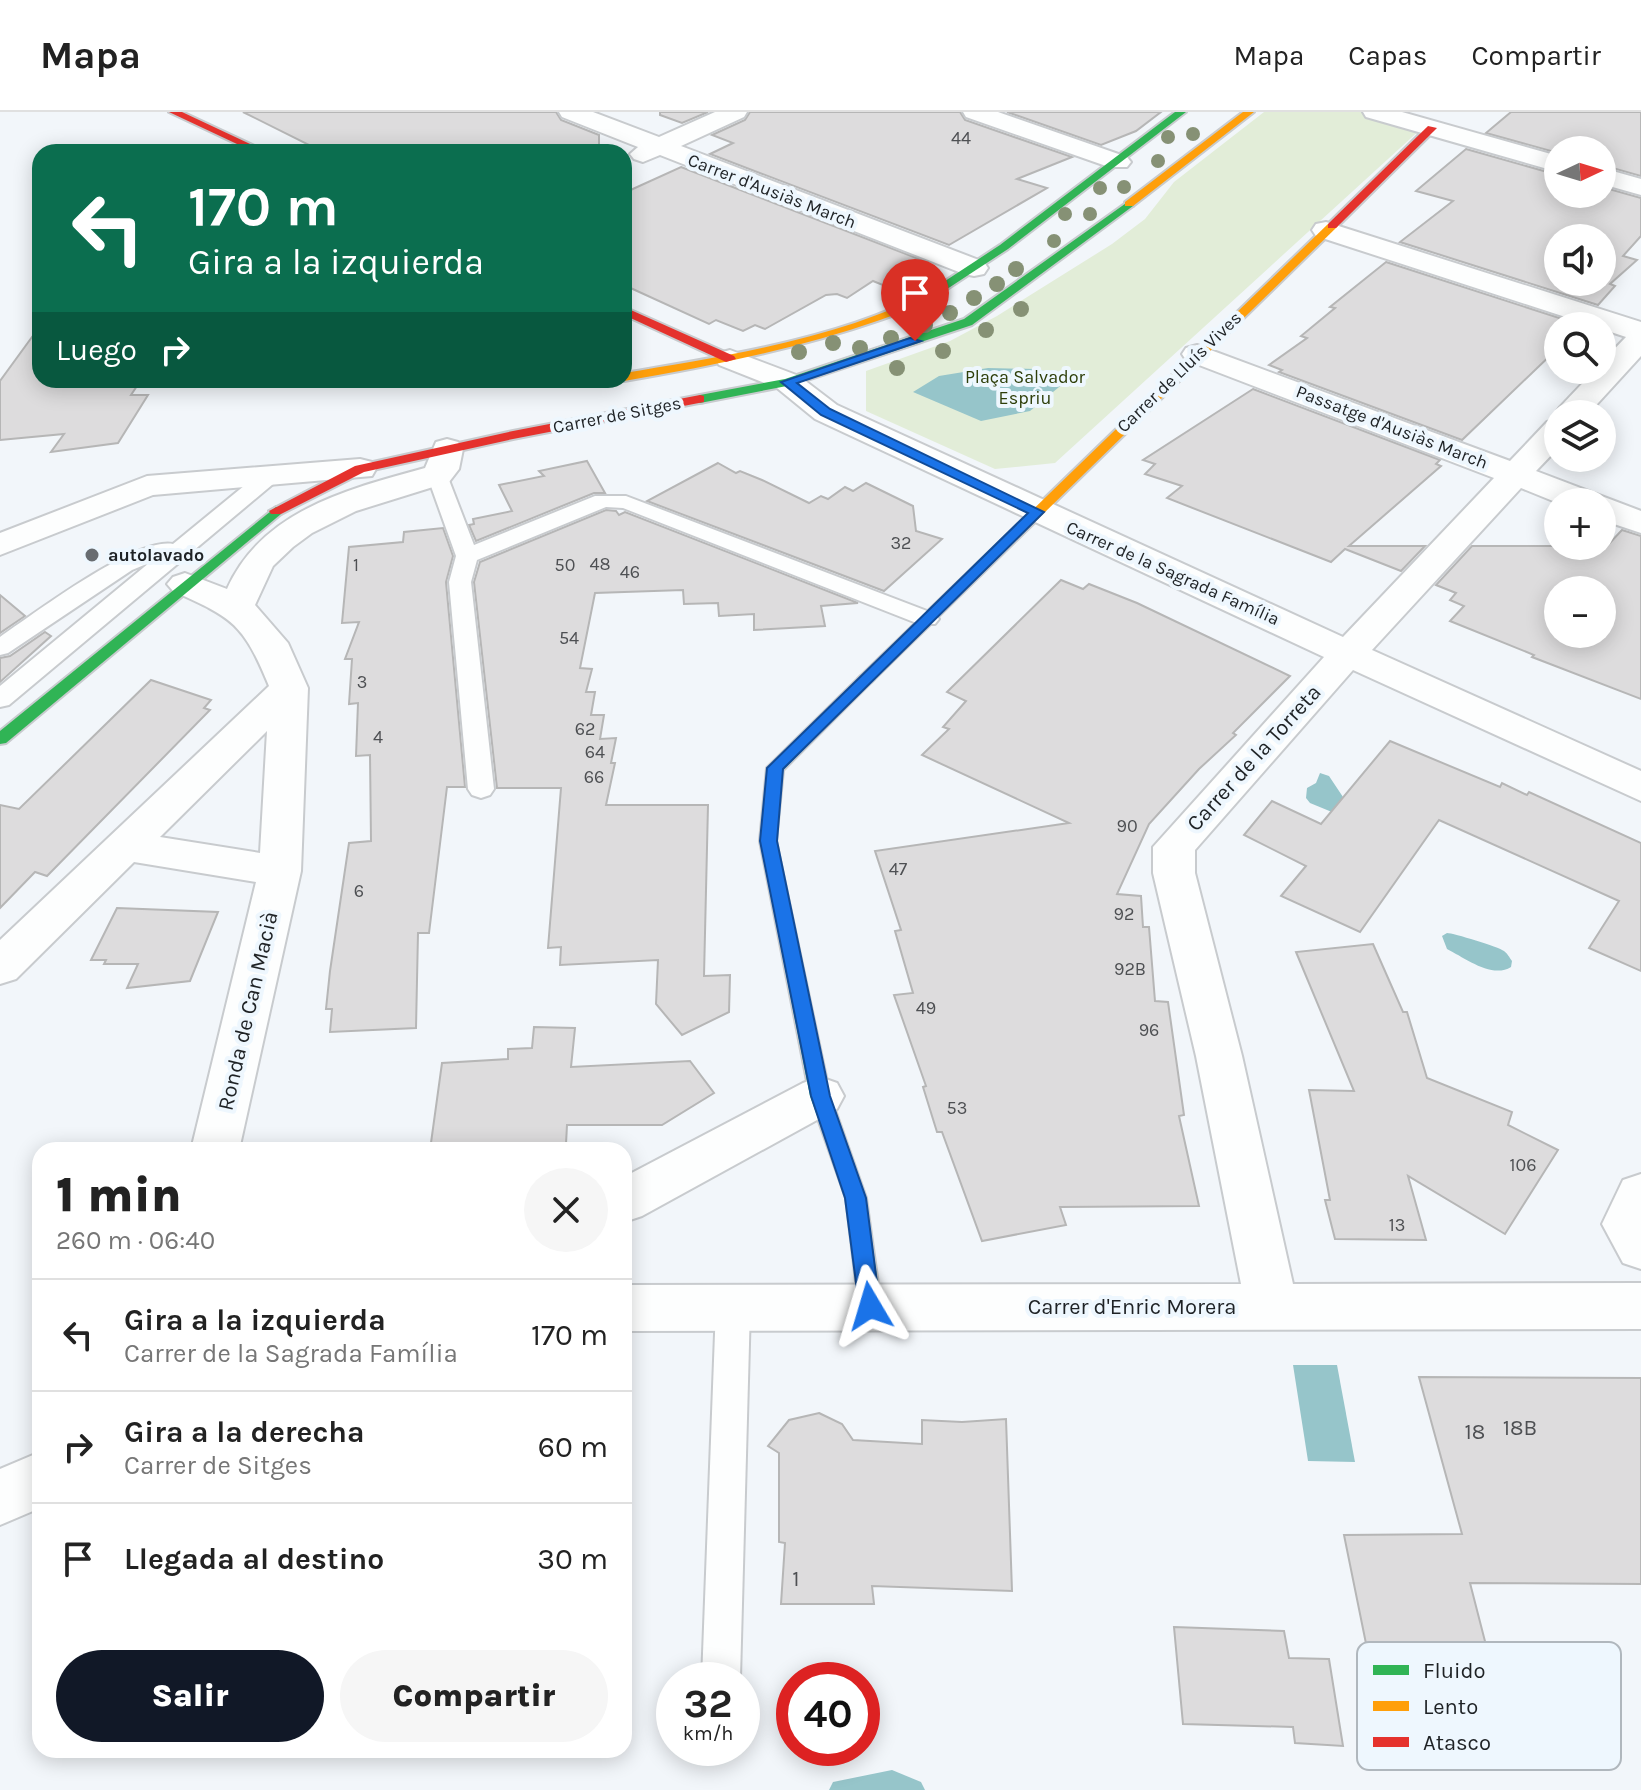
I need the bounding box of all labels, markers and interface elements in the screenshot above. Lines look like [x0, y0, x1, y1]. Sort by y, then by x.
text: Mapa [40, 33, 141, 78]
text: Mapa [1233, 39, 1304, 72]
text: Capas [1348, 39, 1427, 72]
text: Compartir [1471, 39, 1601, 72]
house number: 44 [951, 127, 971, 149]
north arrow [1544, 136, 1616, 208]
map controls [1544, 136, 1616, 648]
street label: Carrer d'Ausiàs March [685, 149, 859, 233]
text: 170 m [188, 174, 339, 239]
icon: left [56, 176, 160, 280]
button: sound [1544, 224, 1616, 296]
text: Gira a la izquierda [188, 241, 484, 283]
pin [881, 259, 949, 341]
icon: arrive [893, 271, 937, 315]
street label: Carrer de Lluís Vives [1112, 307, 1246, 437]
button: search [1544, 312, 1616, 384]
icon: right [153, 328, 197, 372]
text: Luego [56, 332, 137, 368]
park label: Plaça Salvador Espriu [965, 366, 1086, 409]
street label: Passatge d'Ausiàs March [1293, 380, 1491, 474]
street label: Carrer de Sitges [551, 392, 683, 438]
button: layers [1544, 400, 1616, 472]
button: + [1544, 488, 1616, 560]
street label: Carrer de la Sagrada Família [1063, 516, 1283, 630]
house number: 32 [890, 532, 912, 554]
place label: autolavado [108, 544, 204, 566]
marker: autolavado [83, 546, 101, 564]
house number: 48 [589, 553, 611, 575]
house number: 1 [353, 554, 359, 576]
house number: 50 [555, 554, 575, 576]
house number: 46 [620, 561, 640, 583]
button: − [1544, 576, 1616, 648]
house number: 54 [559, 627, 579, 649]
house number: 3 [357, 671, 367, 693]
street label: Carrer de la Torreta [1181, 679, 1327, 837]
house number: 62 [575, 718, 595, 740]
house number: 4 [373, 726, 383, 748]
house number: 64 [585, 741, 605, 763]
house number: 66 [584, 766, 604, 788]
house number: 90 [1116, 815, 1138, 837]
house number: 47 [889, 858, 908, 880]
house number: 6 [354, 880, 364, 902]
house number: 92 [1114, 903, 1134, 925]
street label: Ronda de Can Macià [212, 909, 284, 1113]
house number: 92B [1114, 958, 1146, 980]
house number: 49 [916, 997, 936, 1019]
house number: 96 [1139, 1019, 1159, 1041]
house number: 53 [947, 1097, 967, 1119]
house number: 106 [1510, 1154, 1536, 1176]
text: 1 min [56, 1167, 182, 1223]
button: close [524, 1168, 608, 1252]
house number: 13 [1389, 1214, 1405, 1236]
text: 260 m · 06:40 [56, 1225, 215, 1256]
position arrow [828, 1264, 912, 1348]
street label: Carrer d'Enric Morera [1028, 1294, 1236, 1320]
text: Gira a la izquierda [124, 1302, 386, 1338]
icon: left [56, 1313, 100, 1357]
text: 170 m [531, 1317, 608, 1353]
text: Carrer de la Sagrada Família [124, 1338, 458, 1369]
text: Gira a la derecha [124, 1414, 365, 1450]
house number: 18B [1503, 1415, 1537, 1441]
house number: 18 [1465, 1419, 1485, 1445]
icon: right [56, 1425, 100, 1469]
text: 60 m [538, 1429, 608, 1465]
text: Carrer de Sitges [124, 1450, 312, 1481]
icon: arrive [56, 1537, 100, 1581]
text: Llegada al destino [124, 1541, 384, 1577]
text: 30 m [537, 1541, 608, 1577]
house number: 1 [792, 1566, 800, 1592]
legend [1357, 1642, 1621, 1770]
button: Salir [56, 1650, 324, 1742]
button: Compartir [340, 1650, 608, 1742]
text: Fluido [1423, 1658, 1486, 1684]
speed limit sign: 40 [776, 1662, 880, 1766]
text: 32 [683, 1680, 733, 1727]
text: Lento [1423, 1694, 1478, 1720]
text: km/h [683, 1722, 733, 1745]
text: Atasco [1423, 1730, 1491, 1756]

